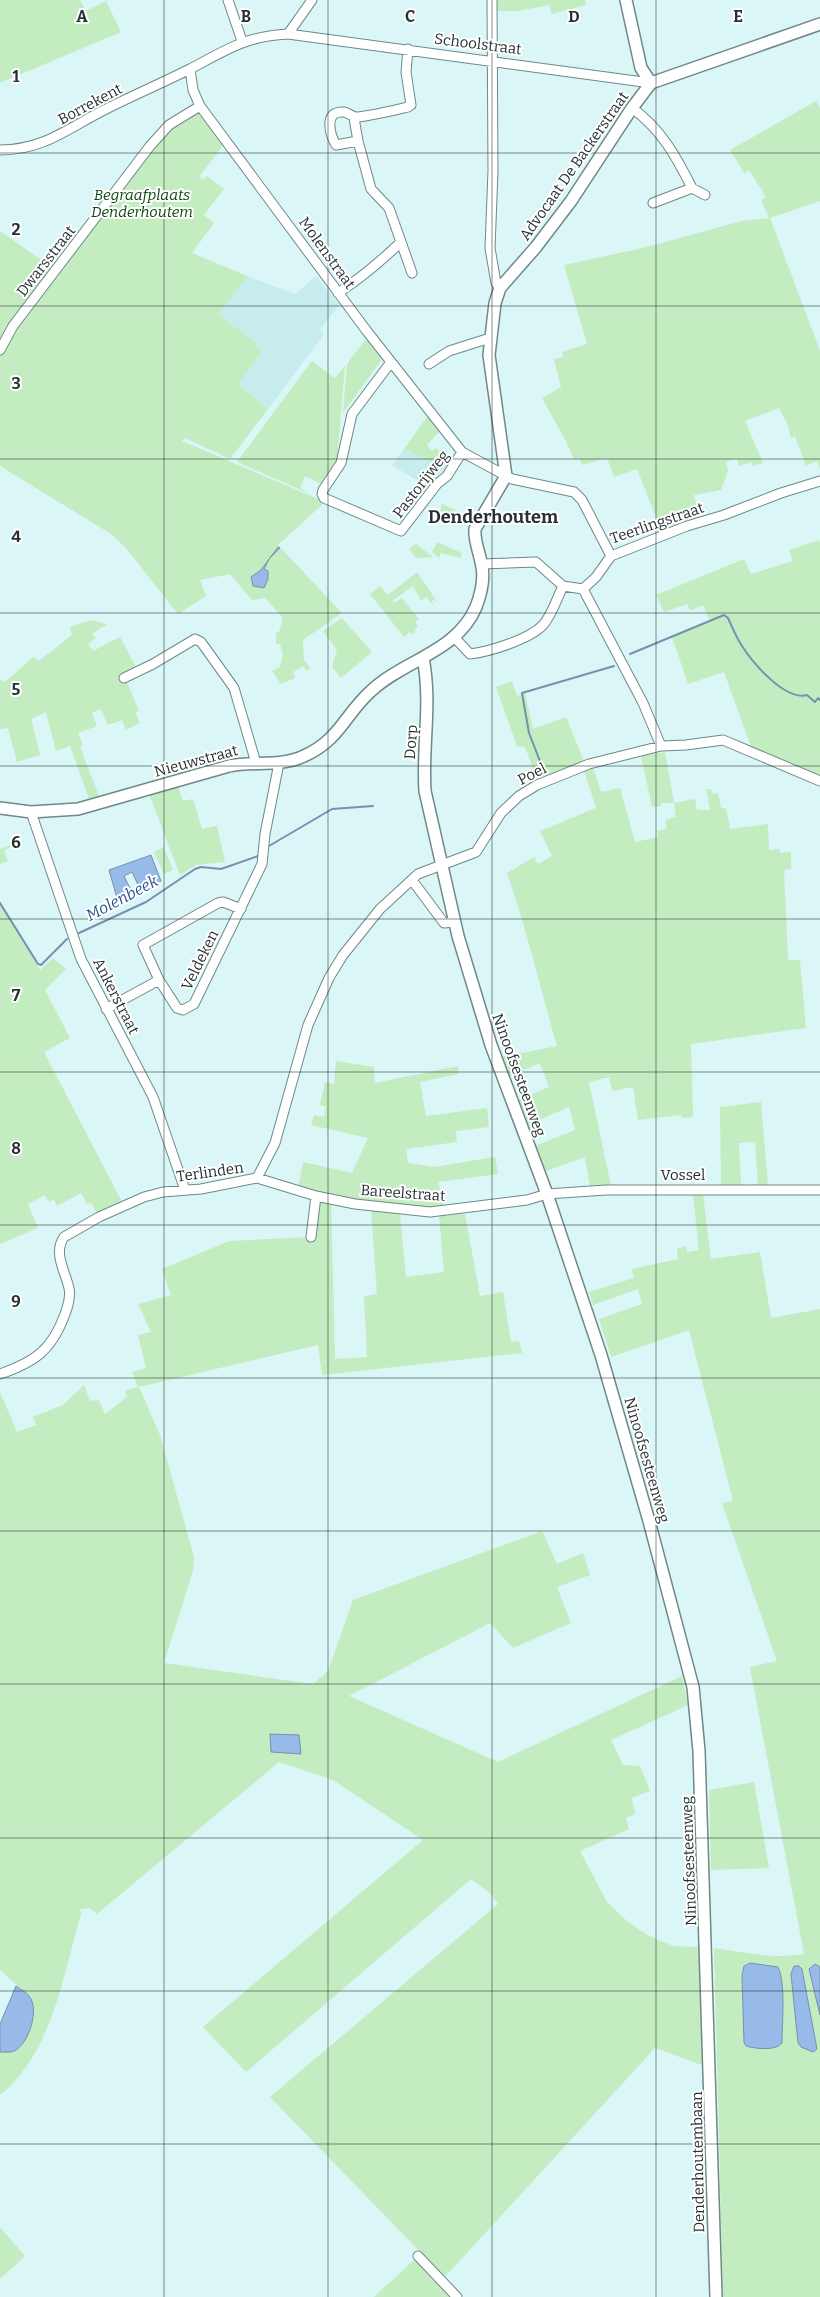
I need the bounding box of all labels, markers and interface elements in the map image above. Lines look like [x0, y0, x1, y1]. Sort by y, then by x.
text: A [76, 7, 88, 26]
text: B [241, 7, 251, 26]
text: C [405, 7, 415, 26]
text: D [568, 7, 580, 26]
text: E [733, 7, 743, 26]
street label: Schoolstraat [433, 30, 523, 58]
text: 1 [13, 67, 20, 86]
street label: Borrekent [55, 79, 126, 128]
street label: Advocaat De Backerstraat [516, 88, 633, 244]
park label: Begraafplaats Denderhoutem [91, 186, 193, 221]
street label: Molenstraat [295, 214, 359, 293]
text: 2 [11, 220, 21, 239]
street label: Dwarsstraat [13, 222, 79, 300]
text: 3 [11, 374, 21, 393]
street label: Pastorijweg [389, 447, 453, 521]
street label: Teerlingstraat [608, 498, 707, 547]
district label: Denderhoutem [428, 506, 558, 528]
text: 4 [11, 527, 21, 546]
text: 5 [12, 680, 21, 699]
street label: Dorp [401, 724, 421, 760]
street label: Nieuwstraat [152, 741, 240, 781]
street label: Poel [515, 759, 549, 789]
text: 6 [11, 833, 21, 852]
water label: Molenbeek [83, 871, 161, 925]
street label: Veldeken [178, 927, 222, 993]
street label: Ankerstraat [89, 955, 143, 1038]
text: 7 [12, 986, 21, 1005]
street label: Ninoofsesteenweg [488, 1011, 550, 1139]
text: 8 [11, 1139, 21, 1158]
street label: Terlinden [175, 1158, 245, 1186]
street label: Vossel [661, 1166, 705, 1184]
street label: Bareelstraat [360, 1181, 447, 1205]
text: 9 [11, 1292, 21, 1311]
street label: Ninoofsesteenweg [620, 1395, 674, 1525]
street label: Ninoofsesteenweg [678, 1796, 700, 1926]
street label: Denderhoutembaan [688, 2091, 708, 2233]

